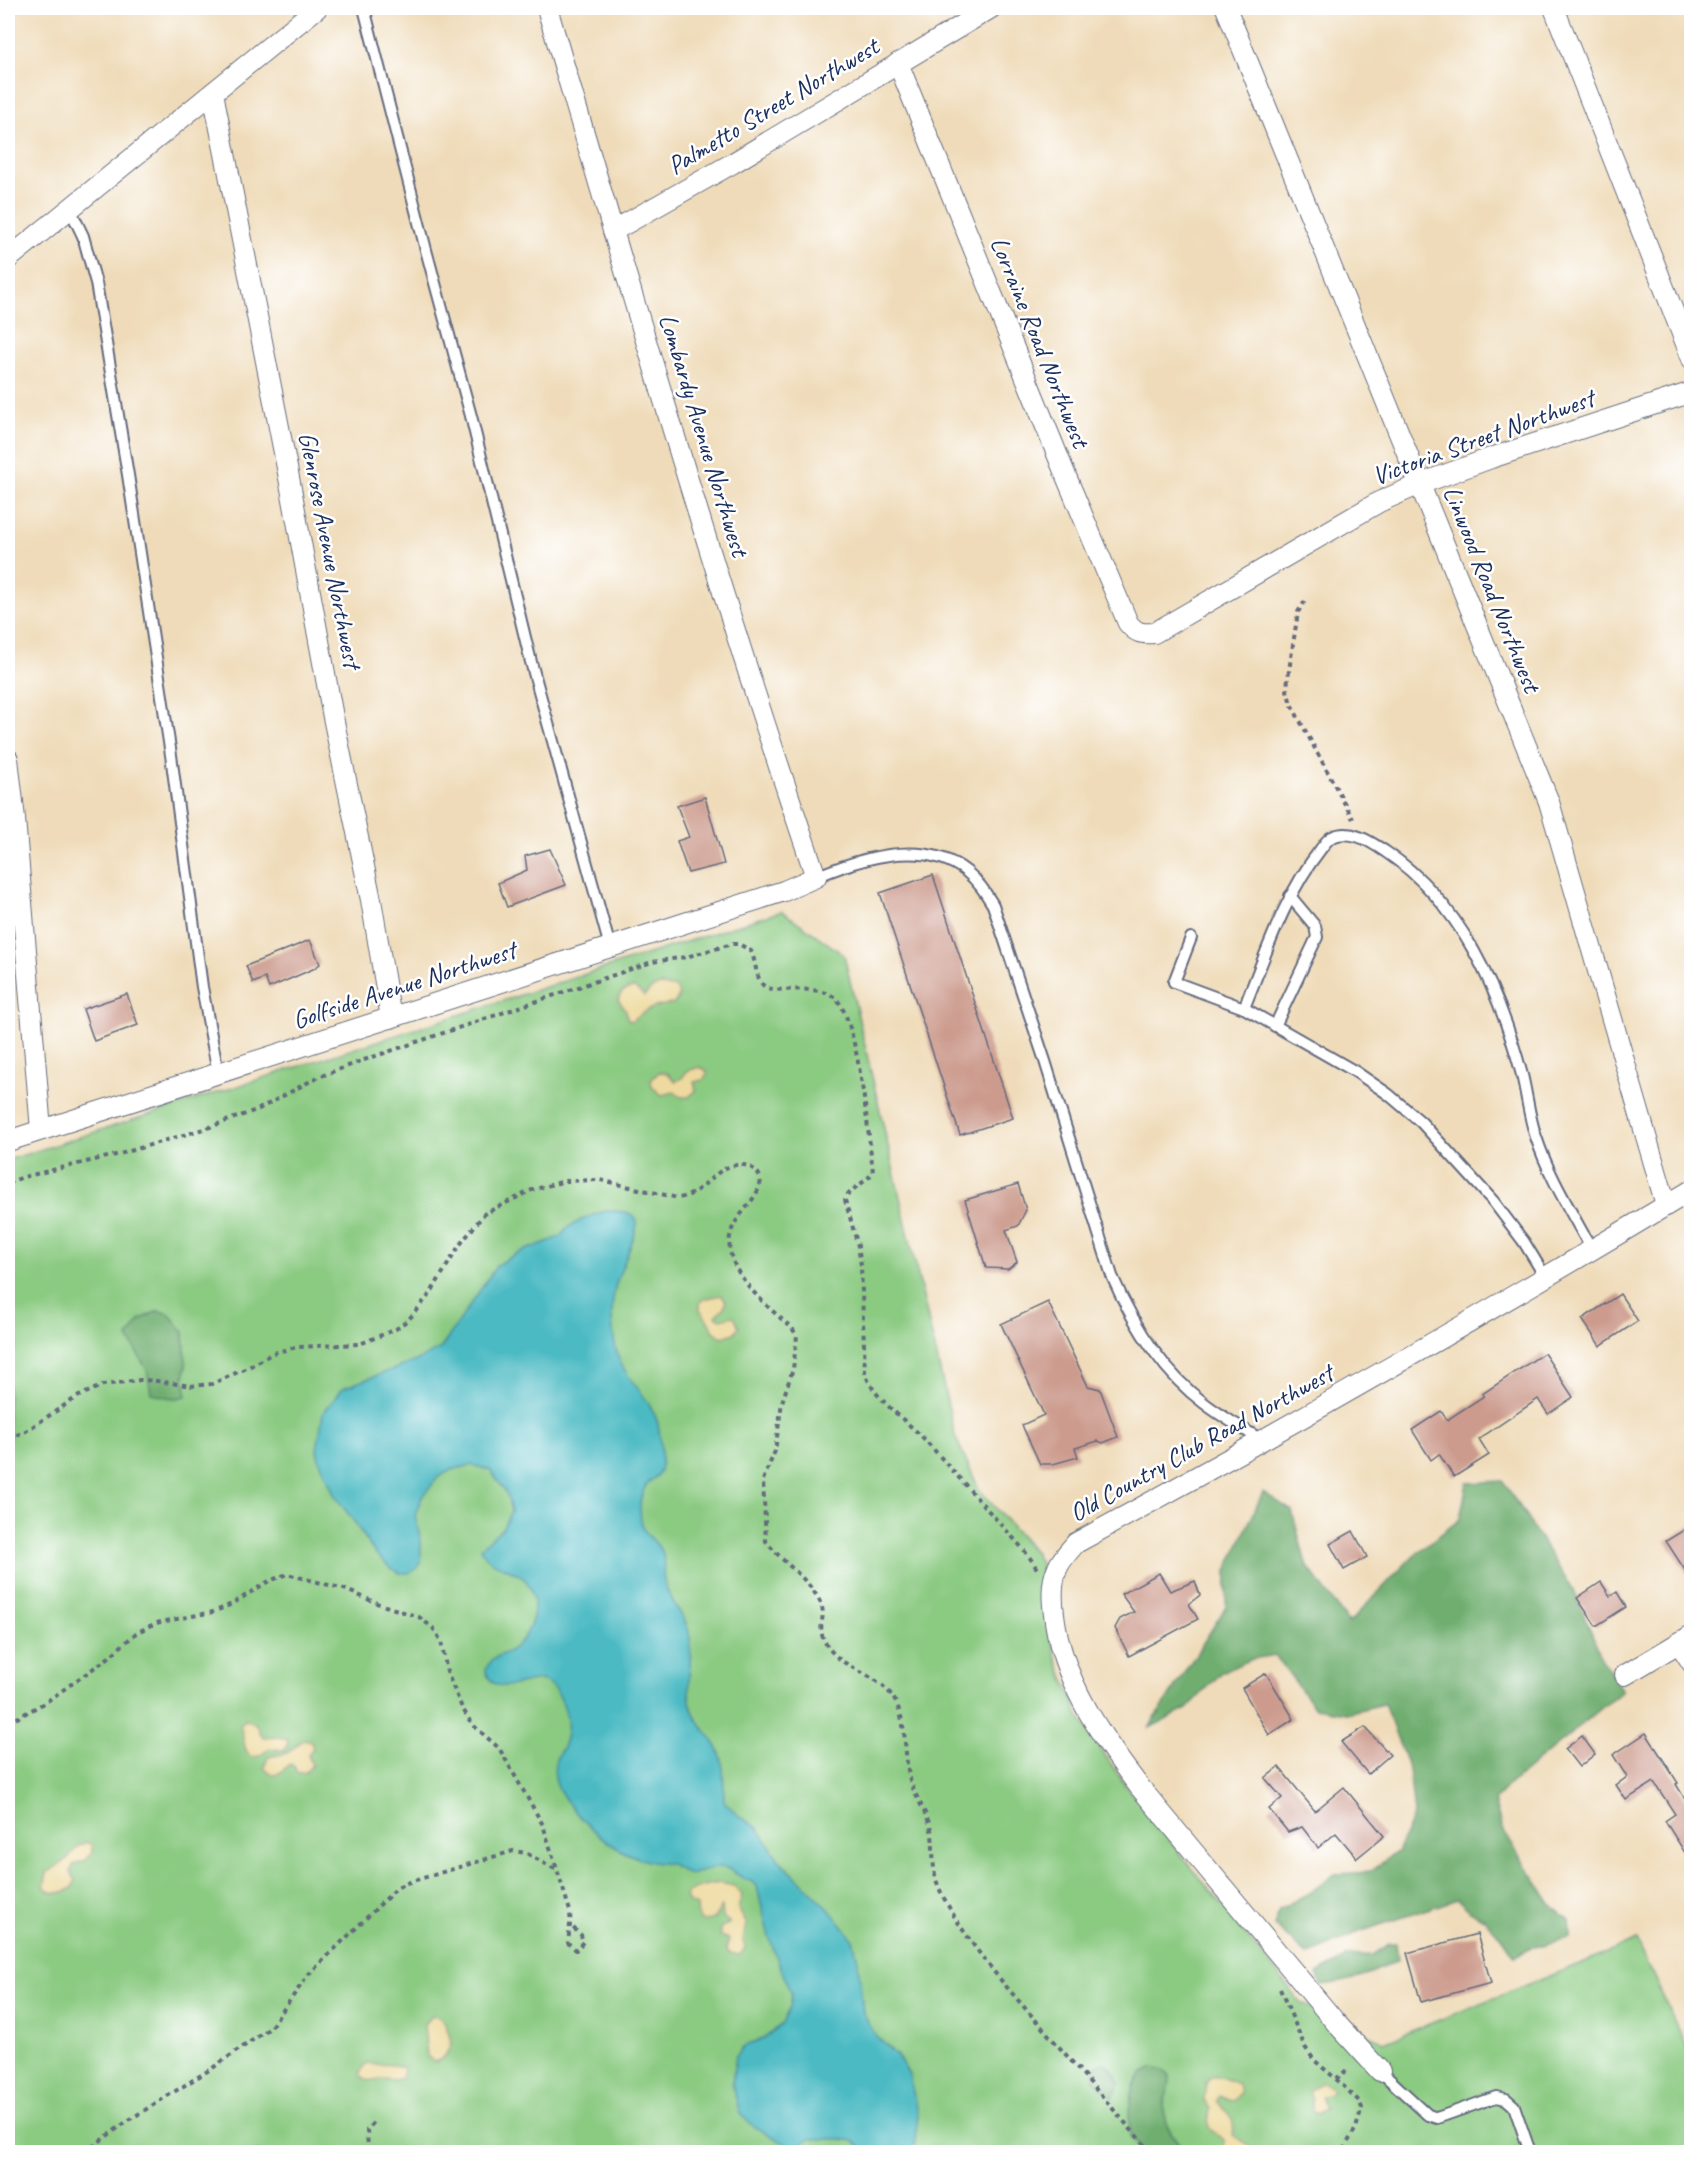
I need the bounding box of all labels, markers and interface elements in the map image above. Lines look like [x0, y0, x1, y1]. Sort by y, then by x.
street label: Palmetto Street Northwest [661, 29, 887, 182]
street label: Lorraine Road Northwest [983, 232, 1098, 454]
street label: Lombardy Avenue Northwest [651, 310, 757, 562]
street label: Victoria Street Northwest [1368, 380, 1601, 492]
street label: Glenrose Avenue Northwest [291, 429, 370, 674]
street label: Linwood Road Northwest [1436, 481, 1549, 699]
street label: Golfside Avenue Northwest [288, 932, 523, 1037]
street label: Old Country Club Road Northwest [1063, 1355, 1342, 1529]

